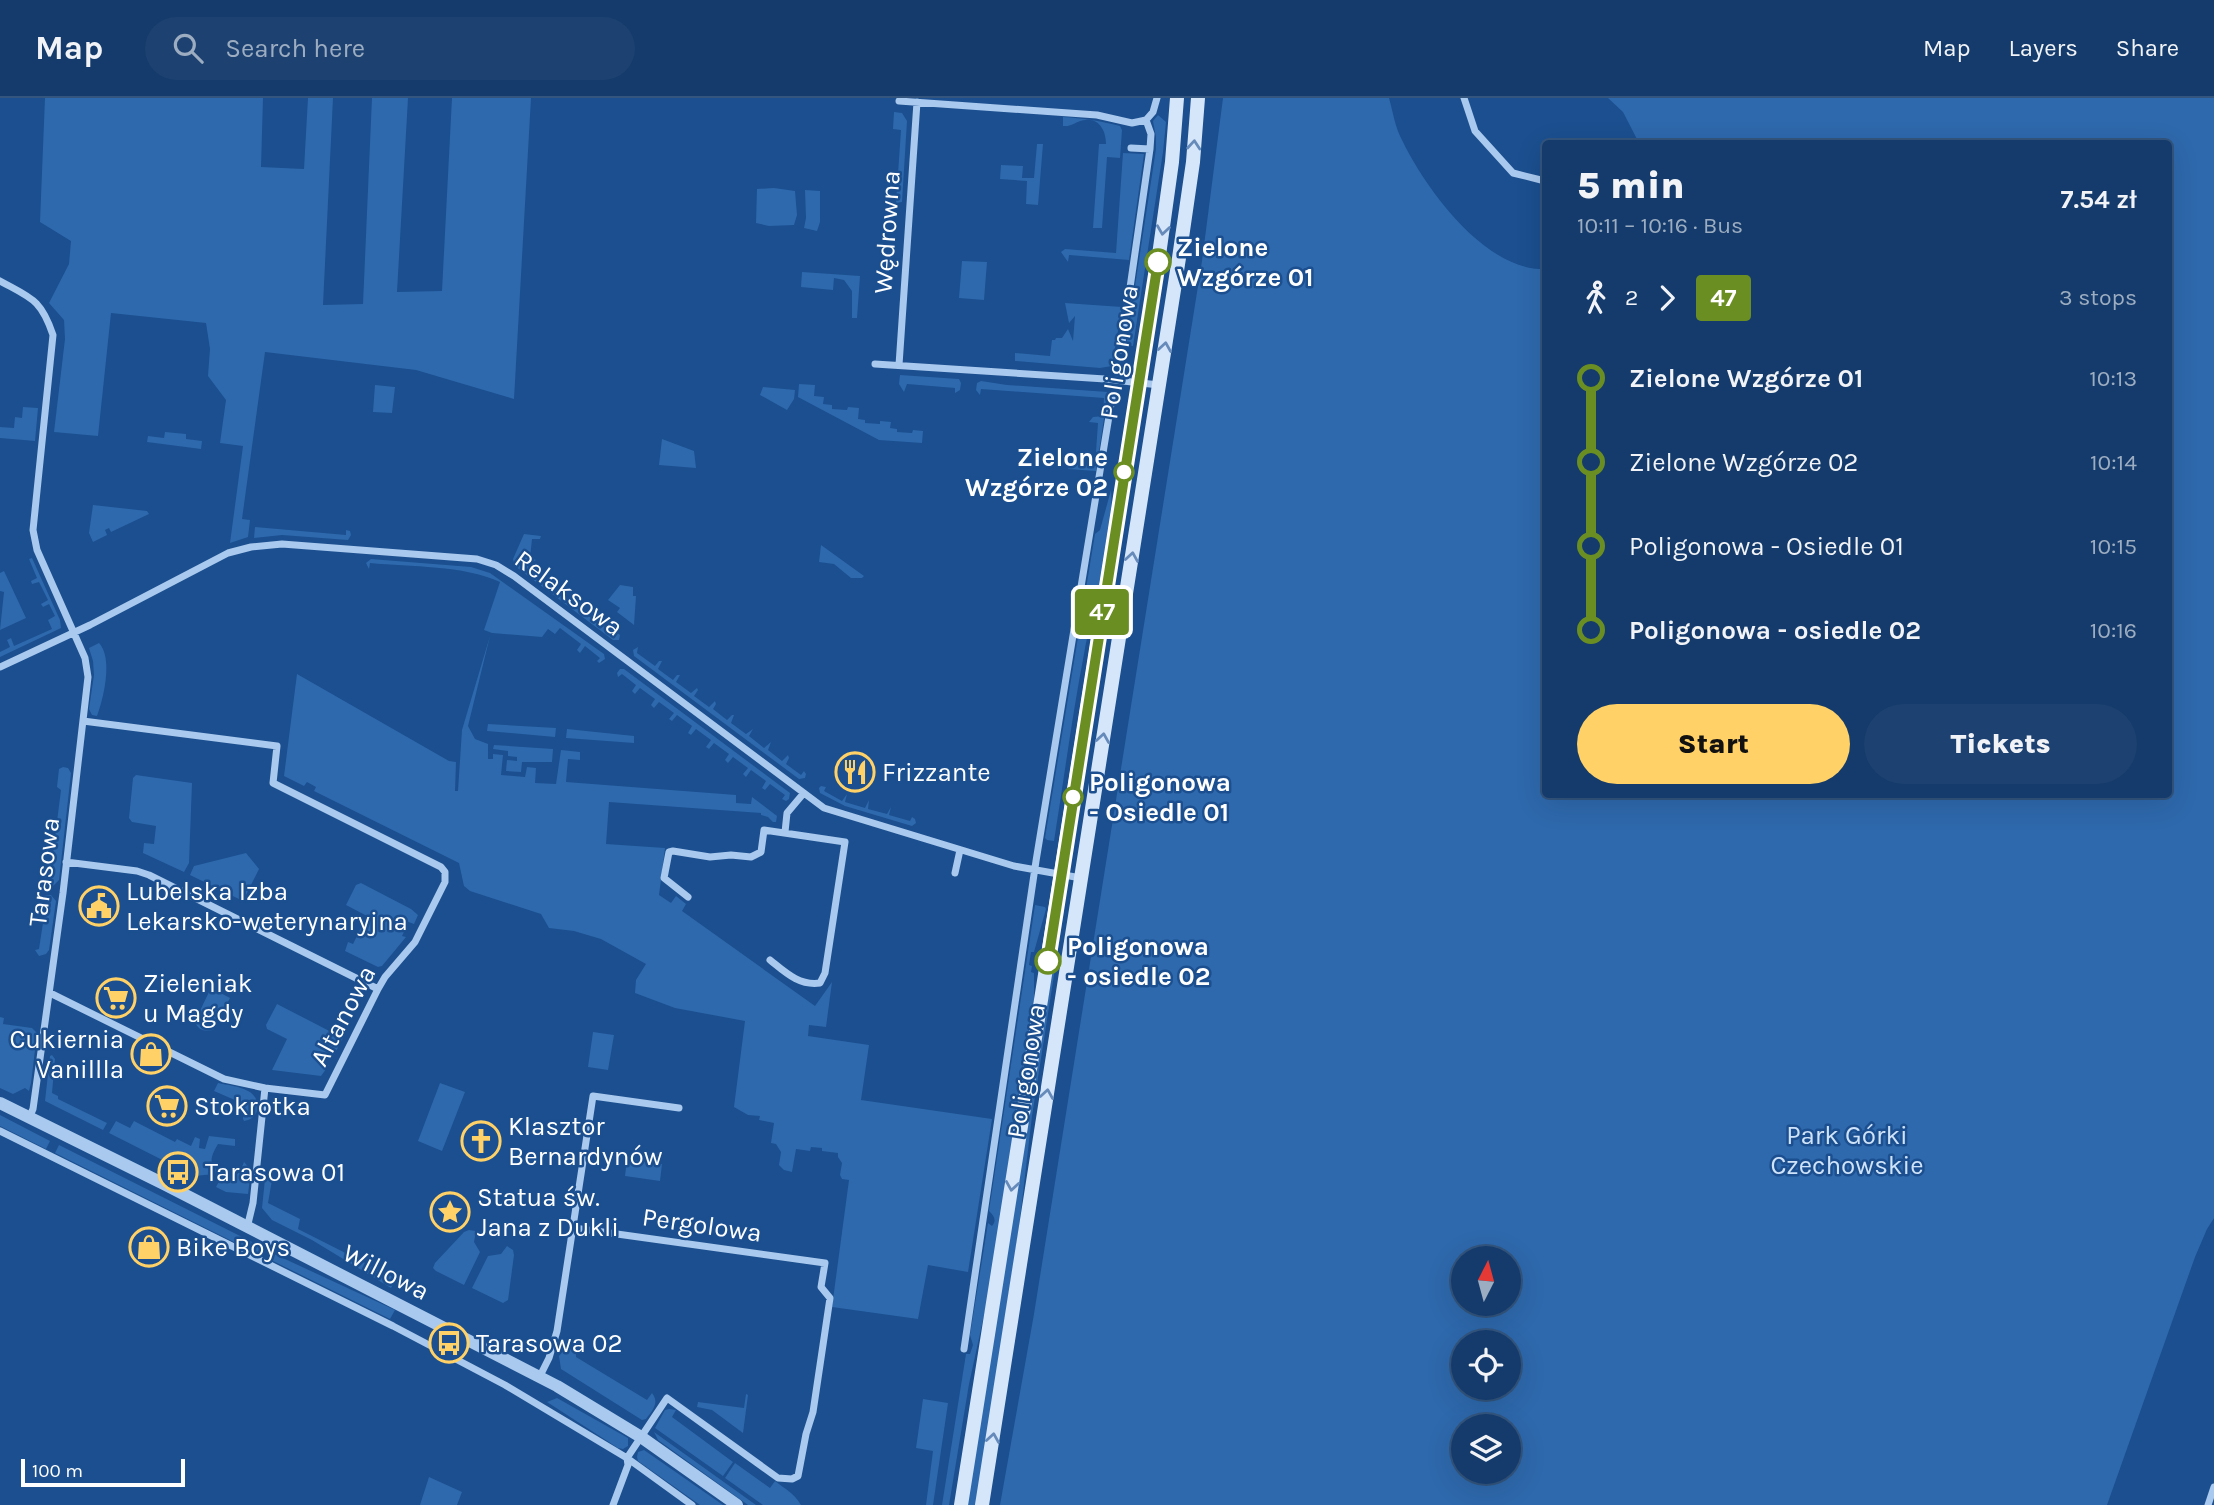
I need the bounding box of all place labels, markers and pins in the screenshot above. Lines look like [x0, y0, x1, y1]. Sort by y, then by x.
place label: Zielone Wzgórze 01 [1177, 232, 1313, 293]
marker: Zielone Wzgórze 01 [1145, 249, 1171, 275]
place label: Zielone Wzgórze 02 [965, 442, 1108, 503]
marker: Zielone Wzgórze 02 [1114, 462, 1134, 482]
restaurant icon: Frizzante [834, 751, 876, 793]
place label: Frizzante [882, 757, 991, 788]
place label: Poligonowa - Osiedle 01 [1089, 767, 1231, 828]
marker: Poligonowa - Osiedle 01 [1063, 787, 1083, 807]
place label: Lubelska Izba Lekarsko-weterynaryjna [126, 876, 408, 937]
public building icon: Lubelska Izba Lekarsko-weterynaryjna [78, 885, 120, 927]
place label: Poligonowa - osiedle 02 [1067, 931, 1210, 992]
marker: Poligonowa - osiedle 02 [1035, 948, 1061, 974]
place label: Zieleniak u Magdy [143, 968, 253, 1029]
supermarket icon: Zieleniak u Magdy [95, 977, 137, 1019]
place label: Cukiernia Vanillla [9, 1024, 124, 1085]
shop icon: Cukiernia Vanillla [130, 1033, 172, 1075]
supermarket icon: Stokrotka [146, 1085, 188, 1127]
place label: Stokrotka [194, 1091, 311, 1122]
place label: Klasztor Bernardynów [508, 1111, 663, 1172]
church icon: Klasztor Bernardynów [460, 1120, 502, 1162]
bus stop icon: Tarasowa 01 [157, 1151, 199, 1193]
place label: Tarasowa 01 [205, 1157, 345, 1188]
place label: Statua św. Jana z Dukli [477, 1182, 619, 1243]
place icon: Statua św. Jana z Dukli [429, 1191, 471, 1233]
shop icon: Bike Boys [128, 1226, 170, 1268]
place label: Bike Boys [176, 1232, 290, 1263]
bus stop icon: Tarasowa 02 [428, 1322, 470, 1364]
place label: Tarasowa 02 [476, 1328, 622, 1359]

